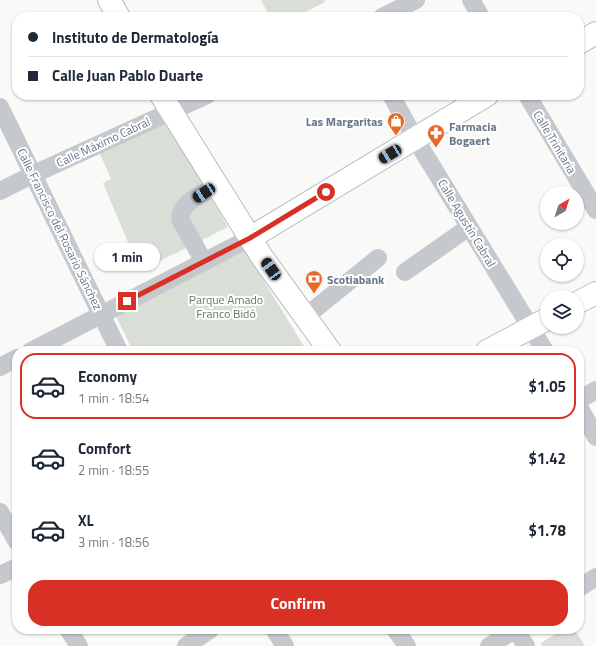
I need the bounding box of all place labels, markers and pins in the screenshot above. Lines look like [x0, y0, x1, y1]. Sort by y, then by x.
shop icon: Las Margaritas [386, 111, 406, 136]
place label: Las Margaritas [306, 112, 383, 131]
place label: Farmacia Bogaert [449, 117, 497, 150]
pharmacy icon: Farmacia Bogaert [426, 123, 446, 148]
bank icon: Scotiabank [304, 269, 324, 294]
place label: Scotiabank [327, 270, 385, 289]

